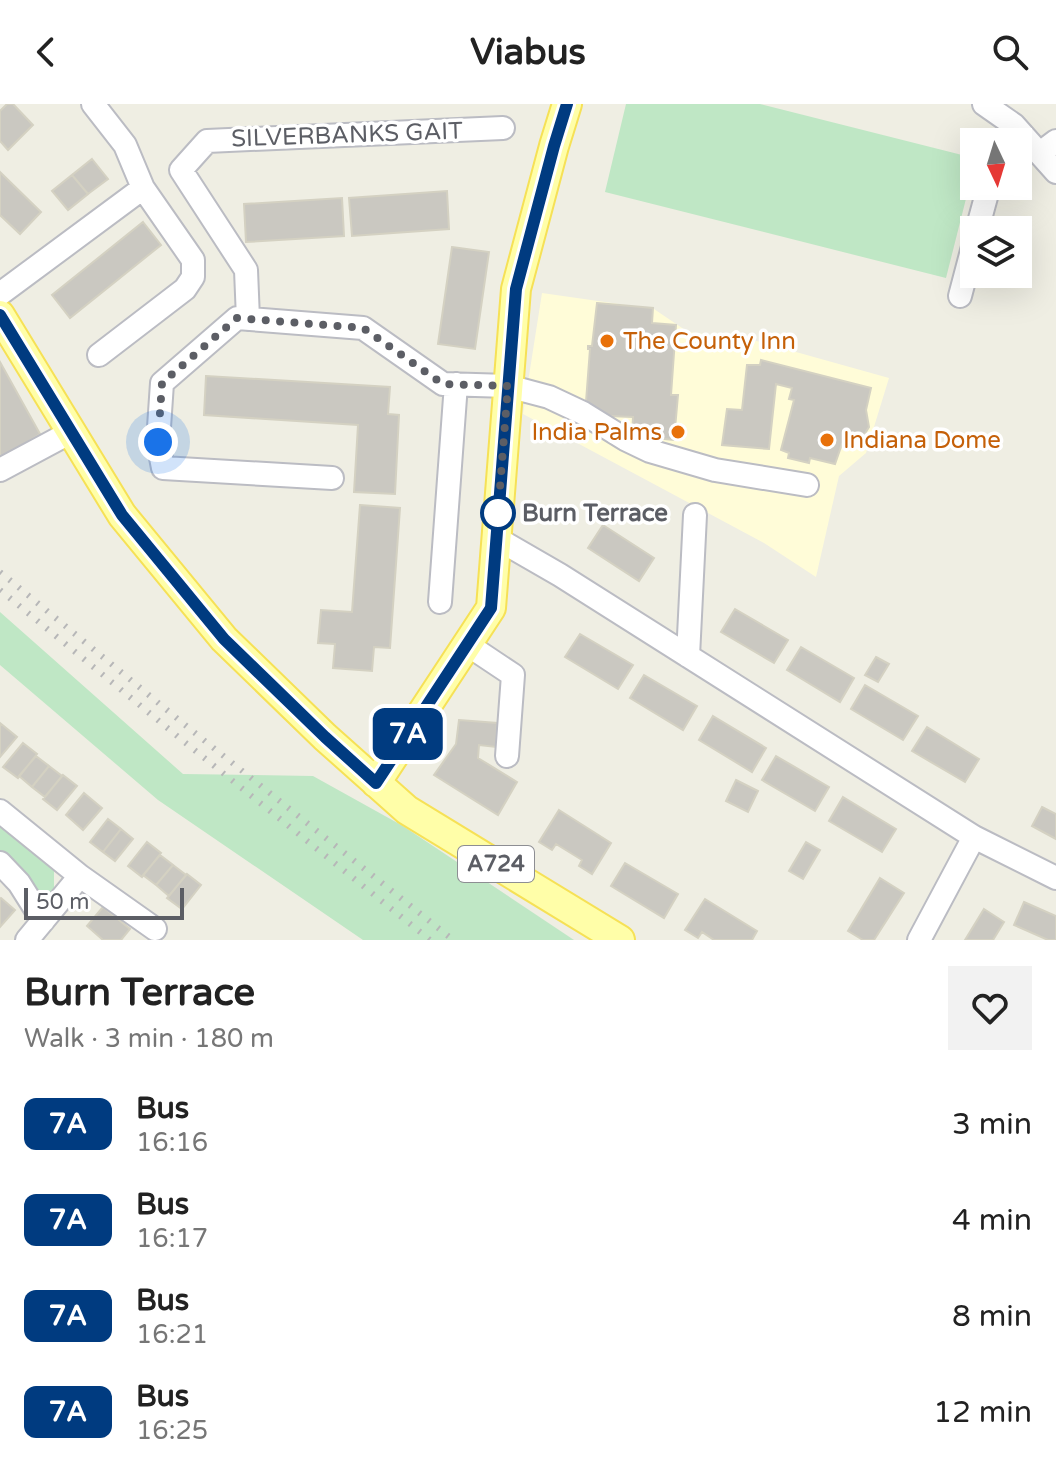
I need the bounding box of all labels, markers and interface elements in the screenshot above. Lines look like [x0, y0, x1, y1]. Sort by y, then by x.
icon: back [24, 30, 68, 74]
icon: search [988, 30, 1032, 74]
text: Viabus [470, 31, 586, 74]
street label: SILVERBANKS GAIT [231, 116, 464, 154]
north arrow [960, 128, 1032, 200]
map controls [960, 128, 1032, 288]
button: layers [960, 216, 1032, 288]
place label: The County Inn [623, 327, 796, 356]
marker: The County Inn [598, 332, 616, 350]
place label: India Palms [531, 418, 662, 447]
your location [138, 422, 178, 462]
marker: India Palms [669, 423, 687, 441]
place label: Indiana Dome [843, 426, 1001, 455]
marker: Indiana Dome [818, 431, 836, 449]
marker: Burn Terrace [481, 496, 515, 530]
place label: Burn Terrace [522, 499, 668, 528]
line badge: 7A [372, 708, 444, 760]
text: 7A [389, 717, 427, 751]
road number: A724 [458, 846, 534, 882]
scale bar [24, 884, 184, 920]
text: 50 m [36, 889, 90, 915]
button: heart [948, 966, 1032, 1050]
text: Burn Terrace [24, 970, 255, 1016]
text: Walk · 3 min · 180 m [24, 1023, 274, 1054]
text: Bus [136, 1090, 189, 1127]
text: 3 min [952, 1106, 1032, 1143]
text: 7A [49, 1107, 87, 1141]
text: 16:16 [136, 1127, 208, 1158]
text: Bus [136, 1186, 189, 1223]
text: 4 min [952, 1202, 1032, 1239]
text: 7A [49, 1203, 87, 1237]
text: 16:17 [136, 1223, 208, 1254]
text: Bus [136, 1282, 189, 1319]
text: 8 min [952, 1298, 1032, 1335]
text: 7A [49, 1299, 87, 1333]
text: 16:21 [136, 1319, 208, 1350]
text: Bus [136, 1378, 189, 1415]
text: 12 min [933, 1394, 1032, 1431]
text: 7A [49, 1395, 87, 1429]
text: 16:25 [136, 1415, 208, 1446]

